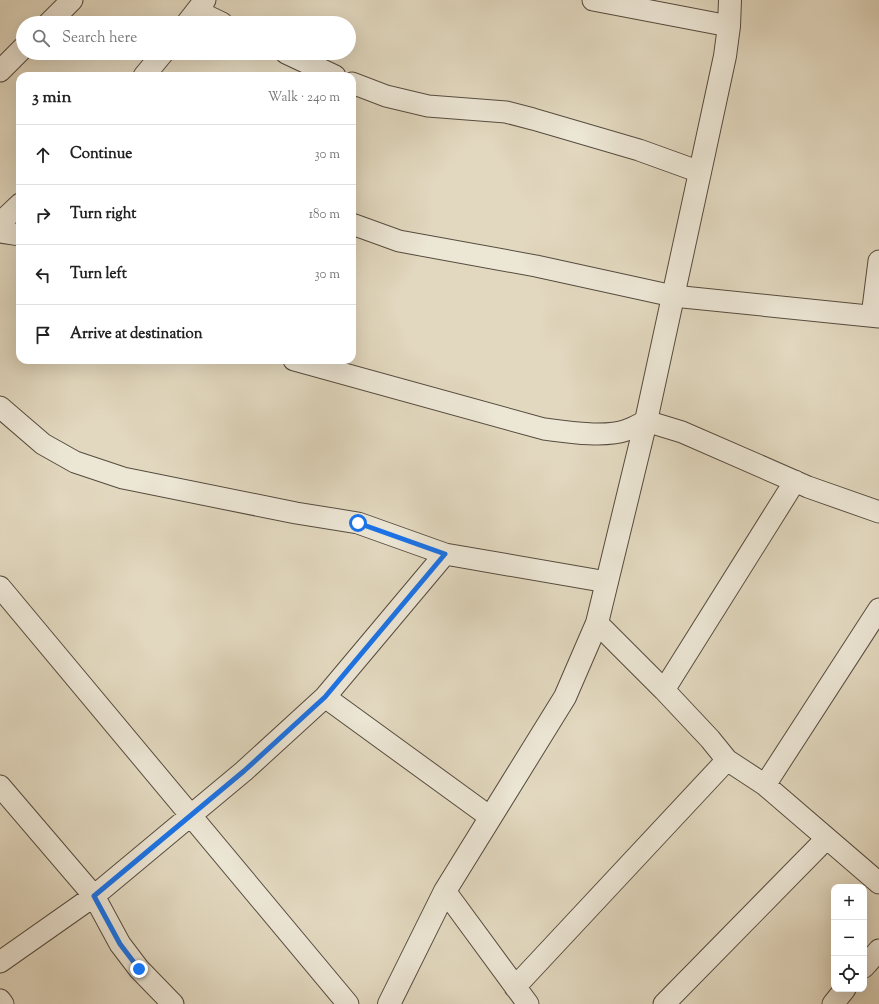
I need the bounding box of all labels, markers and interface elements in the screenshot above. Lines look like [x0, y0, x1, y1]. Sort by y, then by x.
search box [16, 16, 356, 60]
icon: search [30, 27, 52, 49]
text: Search here [62, 28, 137, 49]
text: 3 min [32, 86, 71, 110]
text: Walk · 240 m [268, 89, 340, 107]
icon: ahead [32, 144, 54, 166]
text: Continue [70, 144, 132, 165]
text: 30 m [314, 146, 340, 164]
icon: right [32, 204, 54, 226]
text: Turn right [70, 204, 136, 225]
text: 180 m [309, 206, 340, 224]
icon: left [32, 264, 54, 286]
text: Turn left [70, 264, 127, 285]
text: 30 m [314, 266, 340, 284]
icon: arrive [32, 324, 54, 346]
text: Arrive at destination [70, 324, 203, 345]
route start [349, 514, 367, 532]
map controls [831, 884, 867, 992]
button: + [831, 884, 867, 920]
button: − [831, 920, 867, 956]
button: locate [831, 956, 867, 992]
route end [130, 960, 148, 978]

